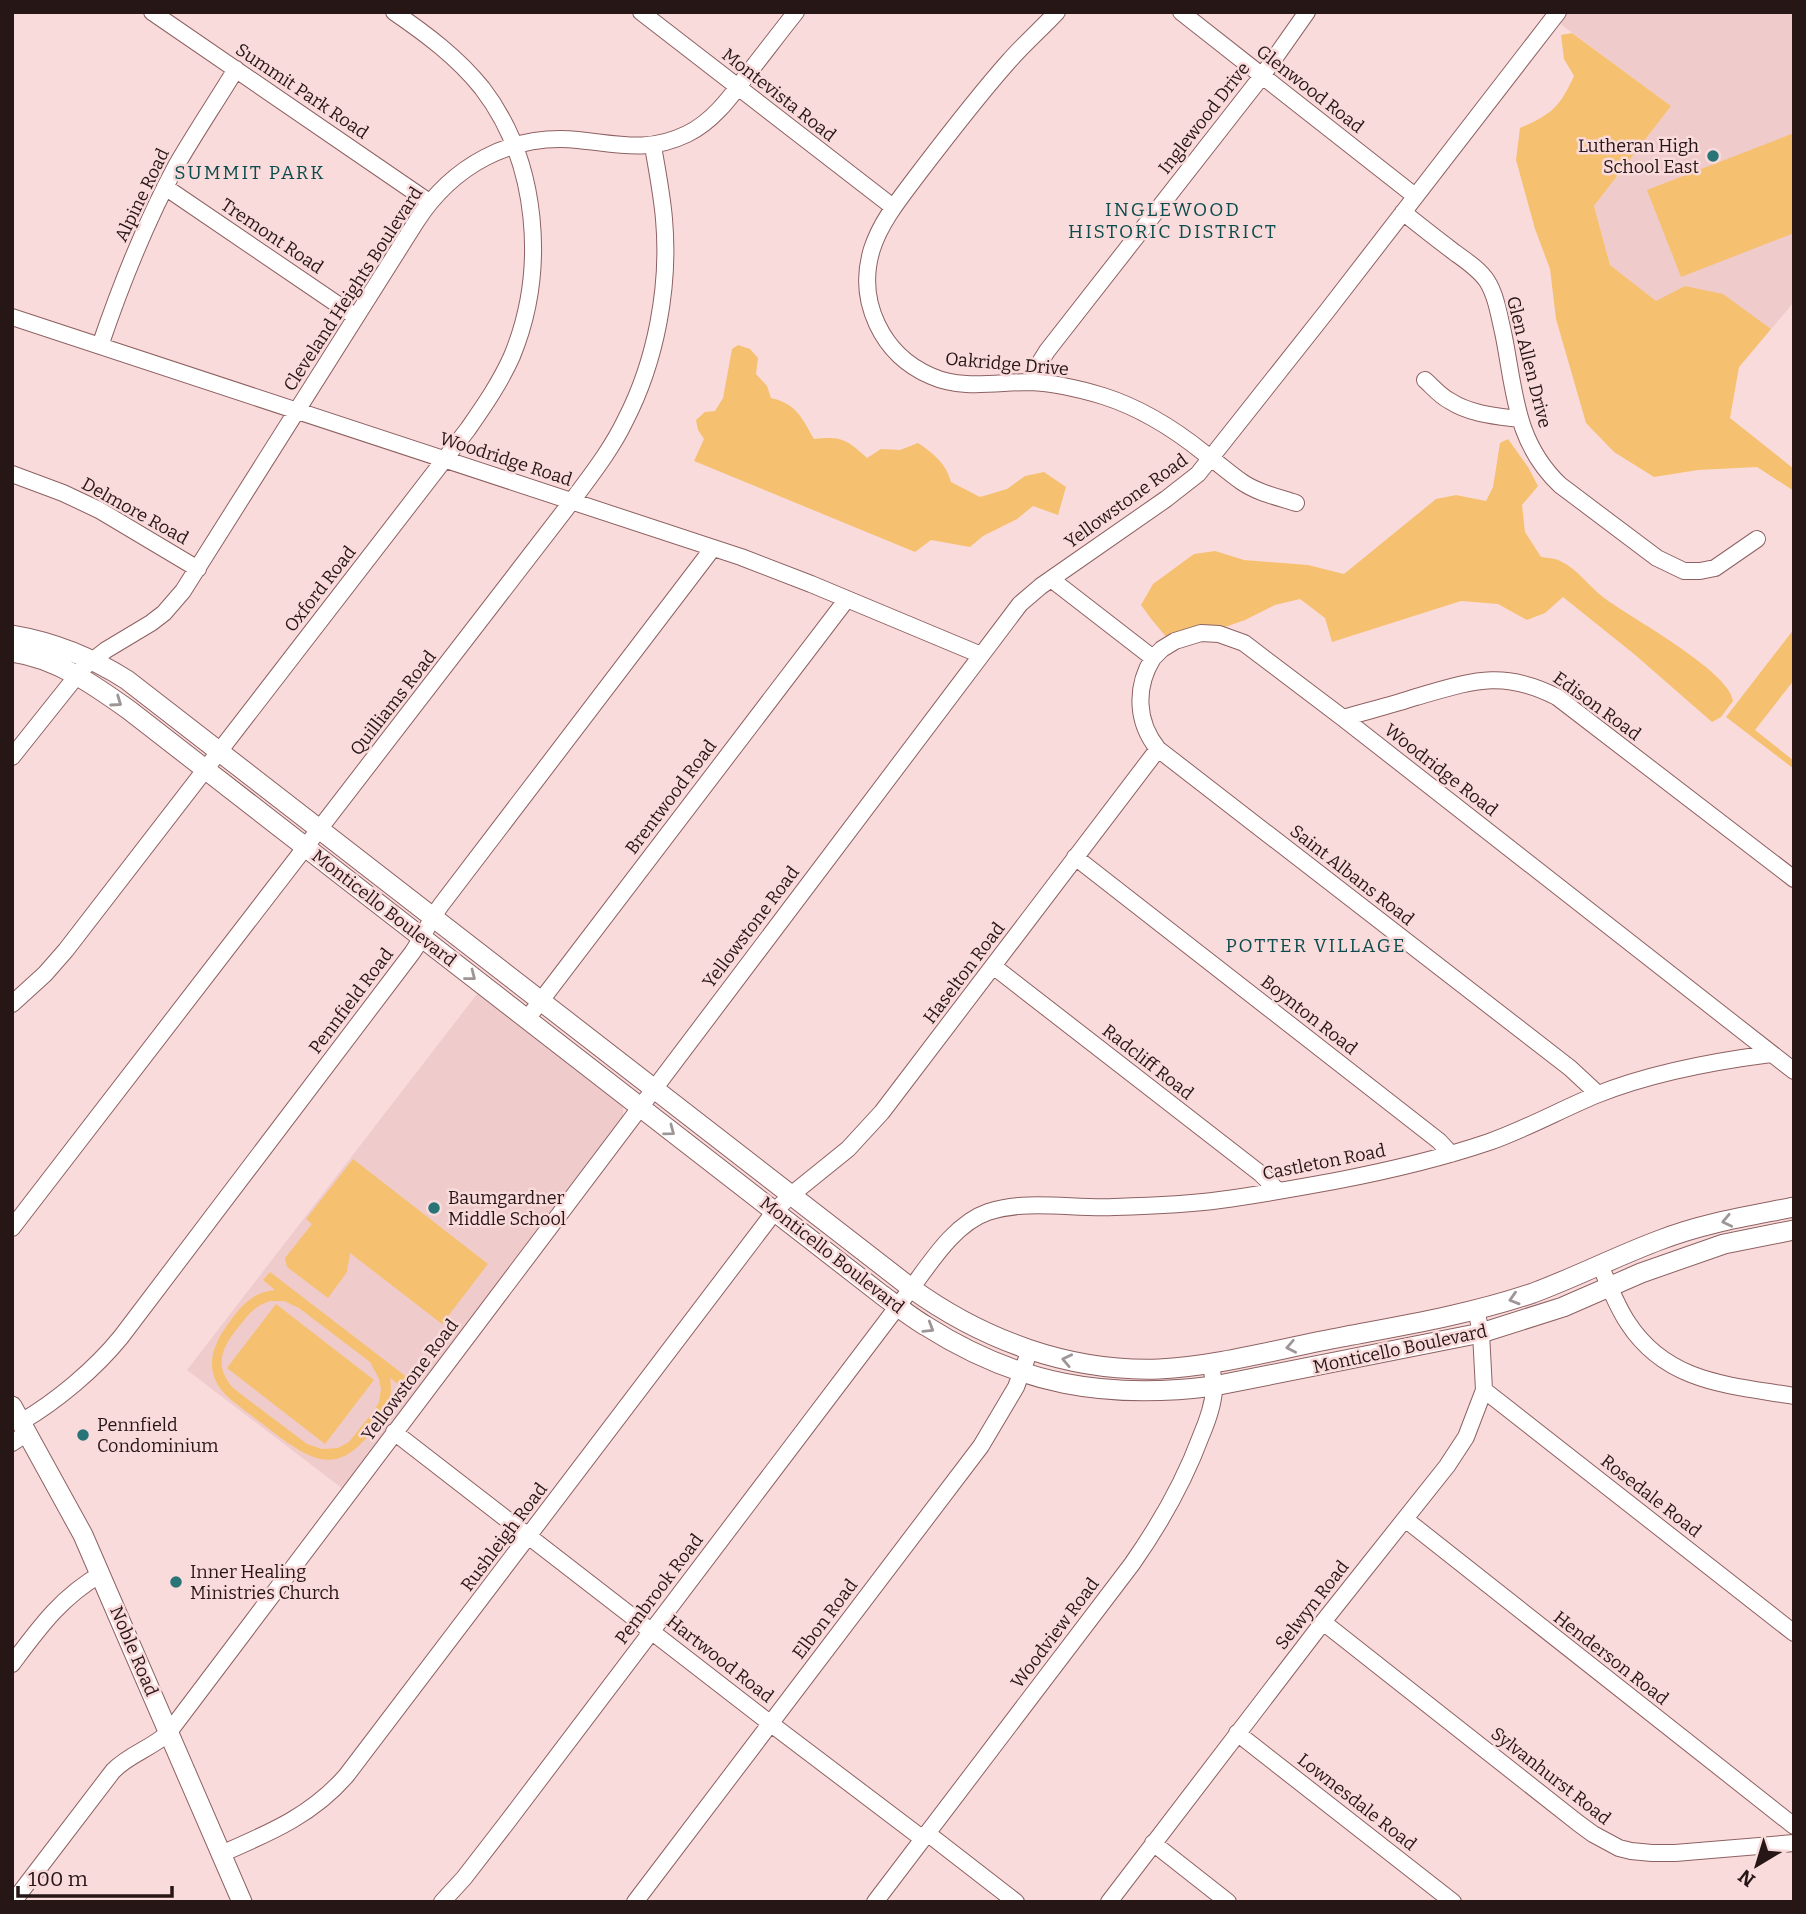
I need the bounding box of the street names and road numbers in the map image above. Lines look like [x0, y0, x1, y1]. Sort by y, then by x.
street label: Summit Park Road [231, 38, 373, 144]
street label: Glenwood Road [1252, 40, 1368, 138]
street label: Montevista Road [718, 44, 841, 147]
street label: Inglewood Drive [1154, 58, 1254, 178]
street label: Alpine Road [110, 145, 174, 245]
street label: Cleveland Heights Boulevard [279, 183, 427, 395]
street label: Tremont Road [217, 194, 328, 279]
street label: Glen Allen Drive [1502, 294, 1556, 430]
street label: Oakridge Drive [944, 348, 1070, 380]
street label: Woodridge Road [437, 427, 575, 491]
street label: Yellowstone Road [1060, 449, 1192, 553]
street label: Delmore Road [78, 473, 193, 550]
street label: Oxford Road [280, 541, 361, 636]
street label: Quilliams Road [345, 646, 441, 760]
street label: Edison Road [1549, 667, 1645, 745]
street label: Woodridge Road [1380, 719, 1502, 821]
street label: Brentwood Road [621, 735, 721, 859]
street label: Saint Albans Road [1286, 820, 1419, 930]
street label: Monticello Boulevard [307, 845, 461, 971]
street label: Yellowstone Road [698, 862, 804, 992]
street label: Haselton Road [919, 918, 1010, 1028]
street label: Pennfield Road [304, 944, 398, 1058]
street label: Boynton Road [1256, 971, 1362, 1060]
street label: Radcliff Road [1098, 1020, 1198, 1105]
street label: Castleton Road [1261, 1139, 1388, 1185]
street label: Monticello Boulevard [755, 1192, 909, 1318]
street label: Yellowstone Road [357, 1315, 463, 1445]
street label: Monticello Boulevard [1311, 1320, 1489, 1378]
street label: Rosedale Road [1596, 1450, 1706, 1542]
street label: Rushleigh Road [456, 1478, 552, 1595]
street label: Pembrook Road [610, 1529, 708, 1648]
street label: Selwyn Road [1270, 1556, 1354, 1654]
street label: Woodview Road [1006, 1573, 1104, 1693]
street label: Elbon Road [788, 1574, 862, 1663]
street label: Noble Road [105, 1603, 163, 1700]
street label: Henderson Road [1549, 1606, 1673, 1710]
street label: Hartwood Road [662, 1610, 778, 1708]
street label: Sylvanhurst Road [1487, 1722, 1615, 1830]
street label: Lownesdale Road [1293, 1749, 1421, 1856]

